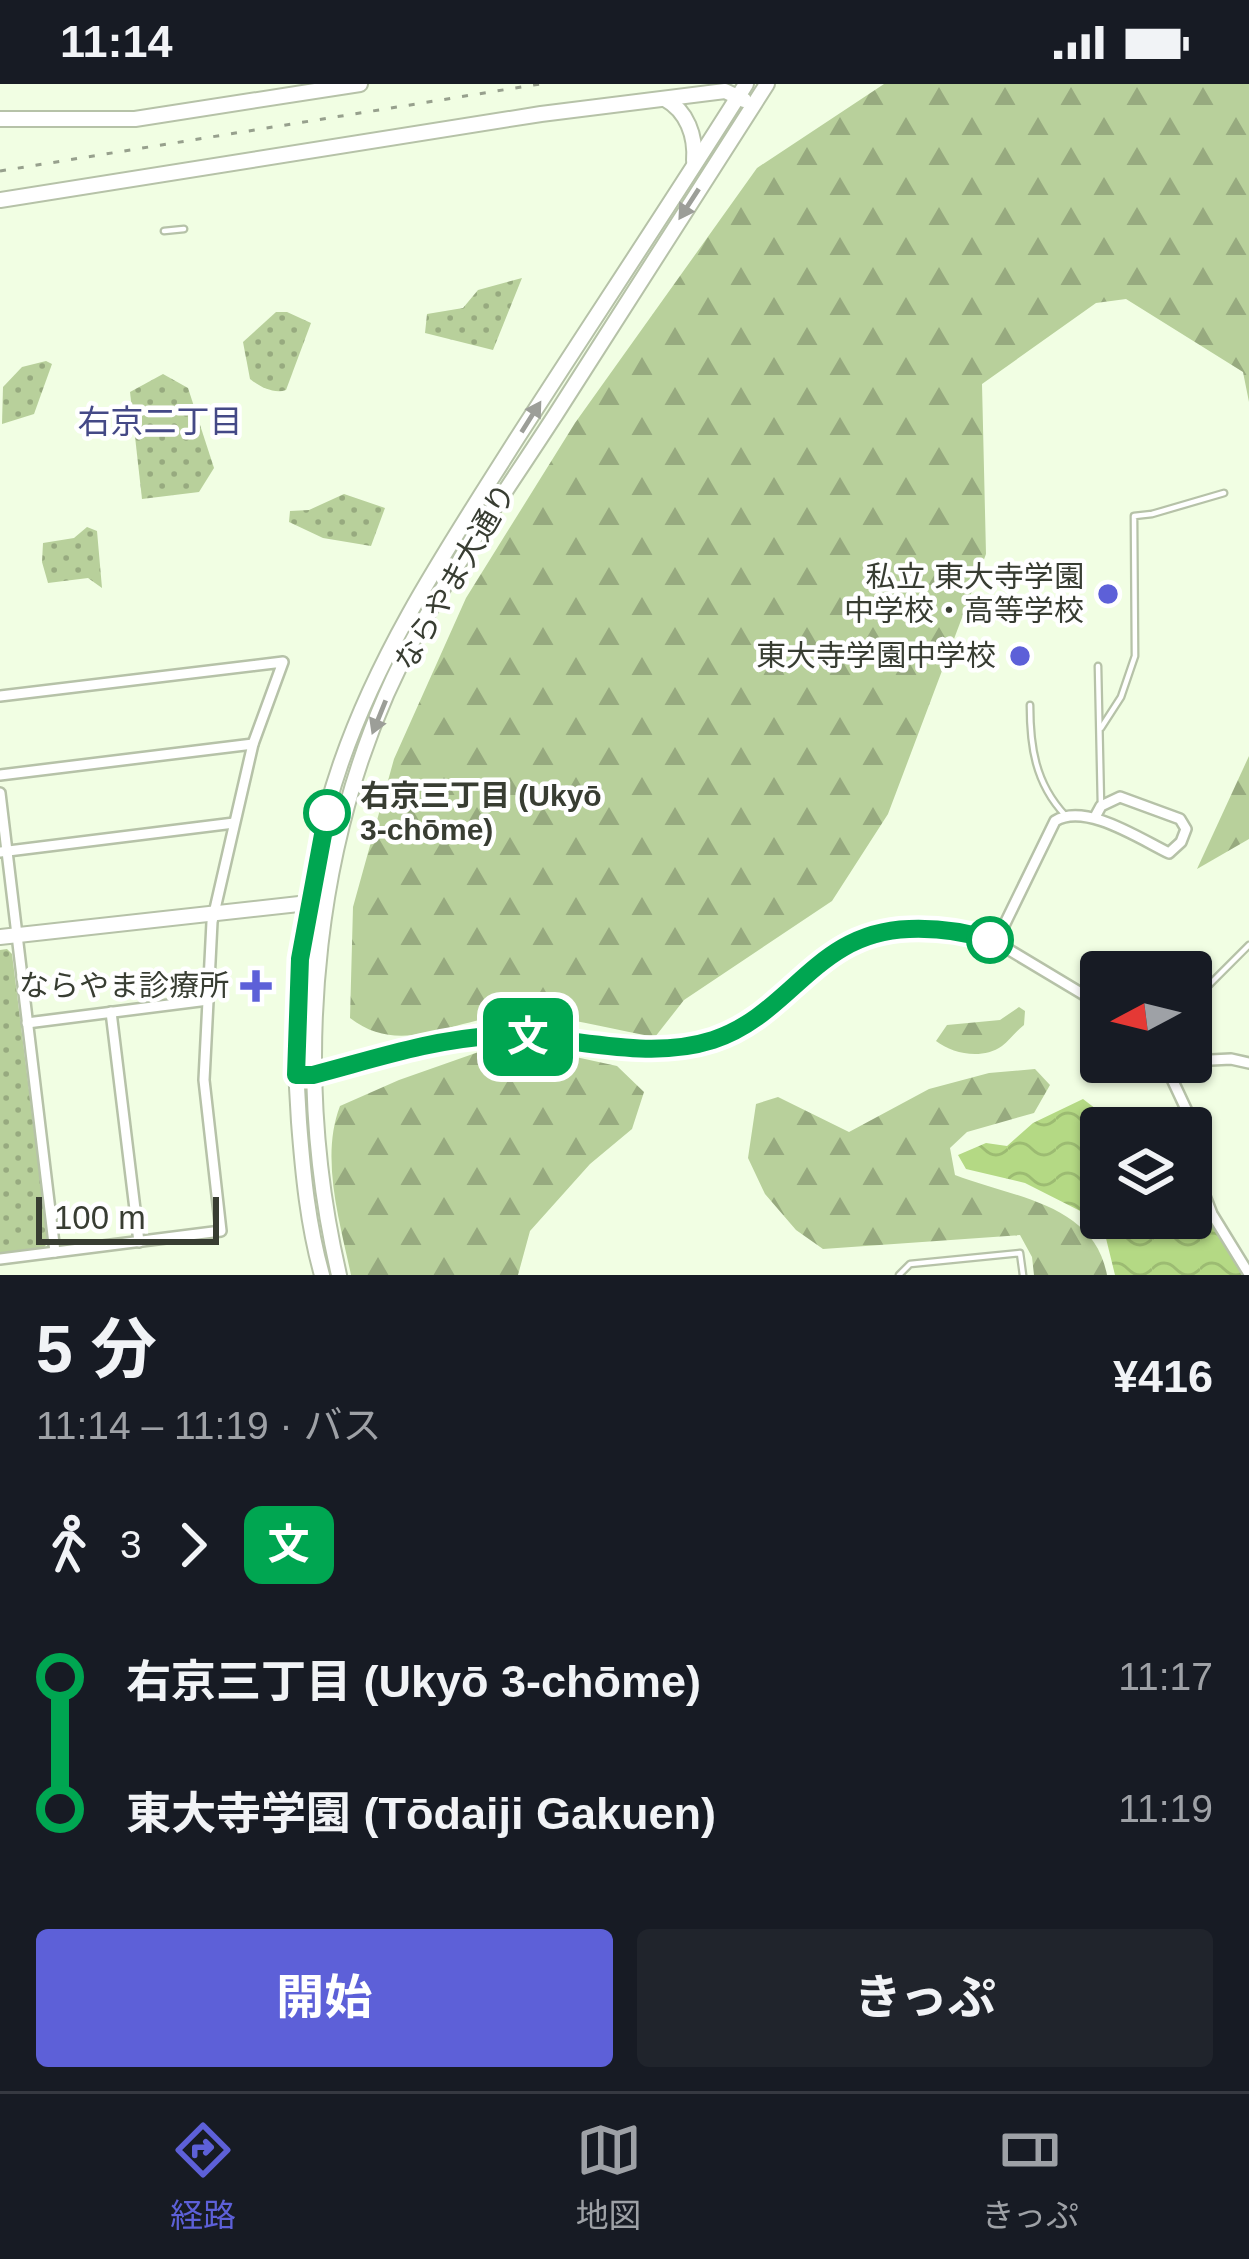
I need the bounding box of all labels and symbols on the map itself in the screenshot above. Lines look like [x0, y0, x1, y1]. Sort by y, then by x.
one-way arrow [679, 188, 701, 221]
one-way arrow [520, 400, 541, 434]
district label: 右京二丁目 [78, 403, 243, 440]
street label: ならやま大通り [388, 478, 521, 676]
place label: 私立 東大寺学園 中学校・高等学校 [844, 560, 1084, 627]
marker: 私立 東大寺学園 中学校・高等学校 [1095, 581, 1121, 607]
place label: 東大寺学園中学校 [756, 639, 996, 672]
marker: 東大寺学園中学校 [1007, 643, 1033, 669]
one-way arrow [368, 699, 387, 735]
place label: 右京三丁目 (Ukyō 3-chōme) [360, 779, 602, 846]
marker: 右京三丁目 (Ukyō 3-chōme) [305, 791, 349, 835]
unlabelled marker [968, 918, 1012, 962]
north arrow [1080, 951, 1212, 1083]
place label: ならやま診療所 [19, 969, 229, 1002]
marker: ならやま診療所 [240, 970, 272, 1002]
line badge: 文 [489, 998, 567, 1076]
scale bar [36, 1191, 219, 1244]

